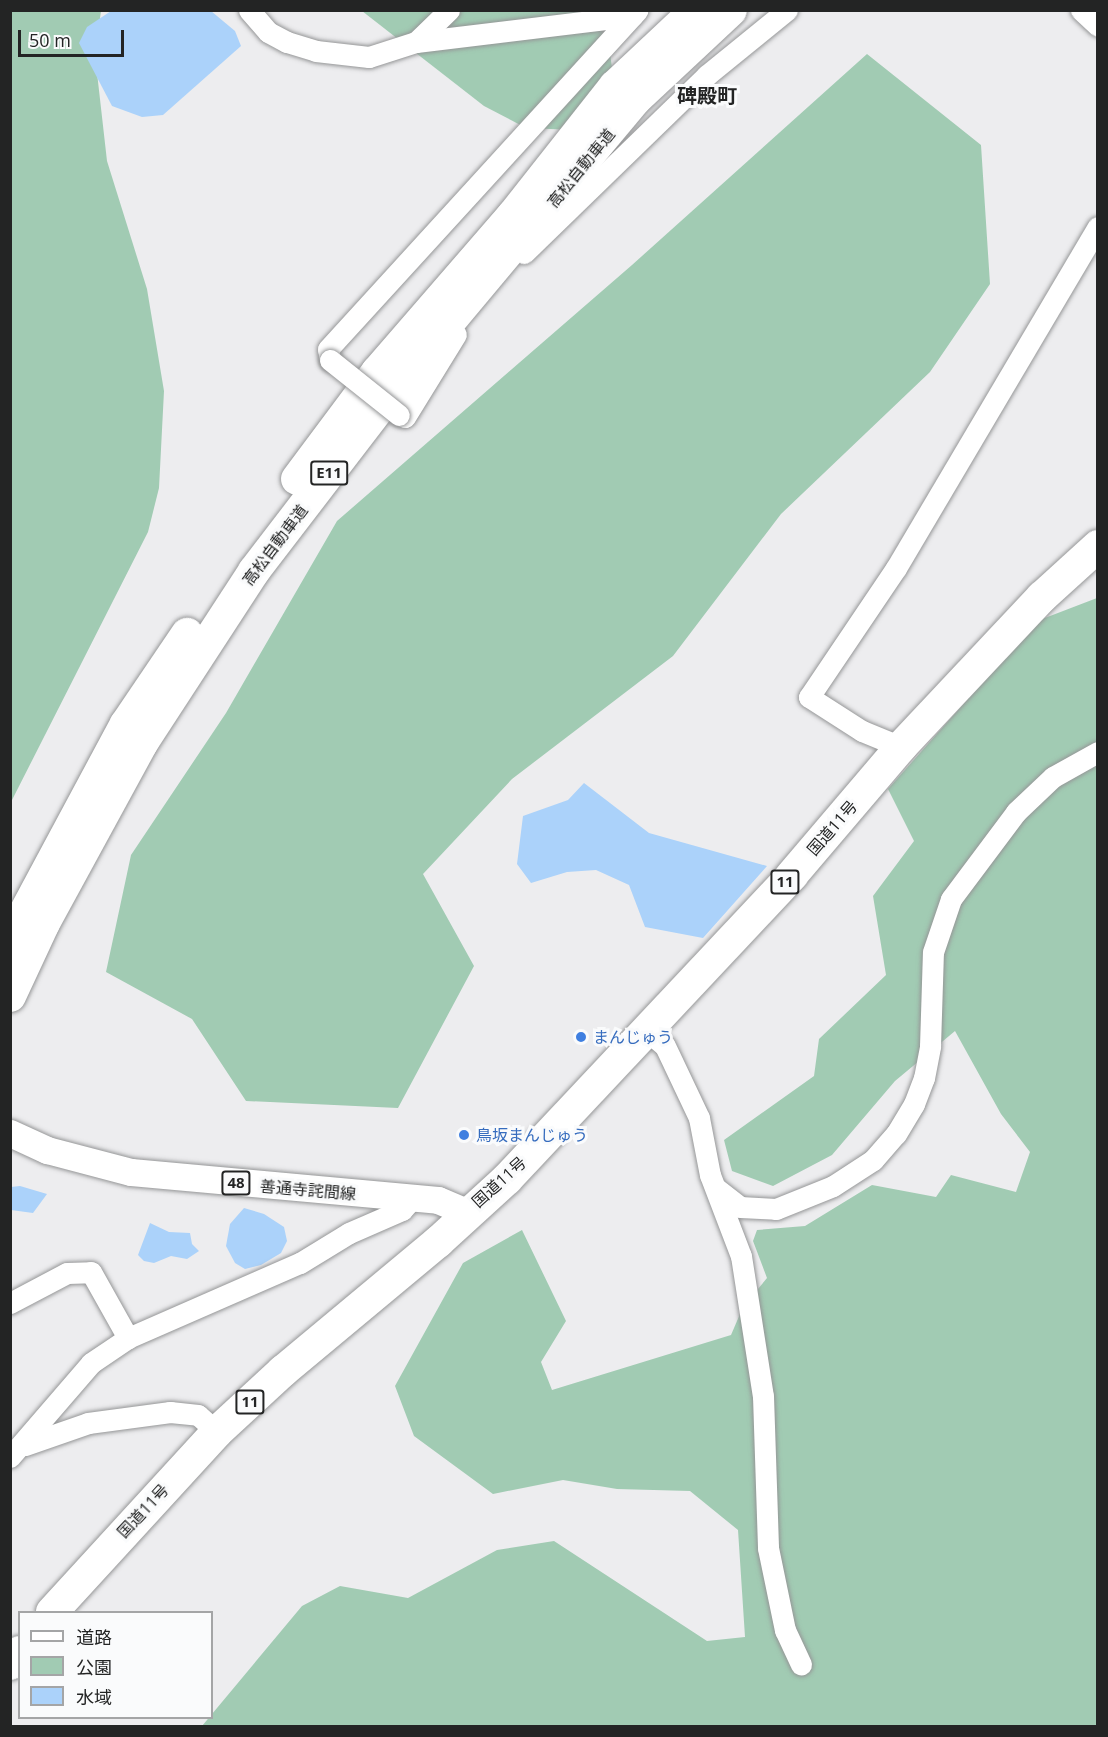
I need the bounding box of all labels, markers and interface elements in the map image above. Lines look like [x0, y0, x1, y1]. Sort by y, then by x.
scale bar [21, 18, 128, 56]
text: 50 m [29, 28, 71, 52]
district label: 碑殿町 [677, 83, 737, 107]
street label: 高松自動車道 [543, 125, 619, 211]
road number: E11 [310, 461, 348, 485]
street label: 高松自動車道 [238, 501, 312, 589]
street label: 国道11号 [803, 797, 861, 859]
road number: 11 [770, 870, 800, 894]
place label: まんじゅう [593, 1027, 673, 1047]
marker: まんじゅう [574, 1030, 588, 1044]
place label: 鳥坂まんじゅう [476, 1125, 588, 1145]
marker: 鳥坂まんじゅう [457, 1128, 471, 1142]
street label: 国道11号 [468, 1153, 530, 1211]
road number: 48 [221, 1171, 251, 1195]
street label: 善通寺詫間線 [259, 1176, 357, 1204]
road number: 11 [235, 1390, 265, 1414]
street label: 国道11号 [113, 1480, 173, 1542]
legend [18, 1611, 213, 1719]
text: 道路 [76, 1625, 112, 1649]
text: 公園 [76, 1655, 112, 1679]
text: 水域 [76, 1685, 112, 1709]

